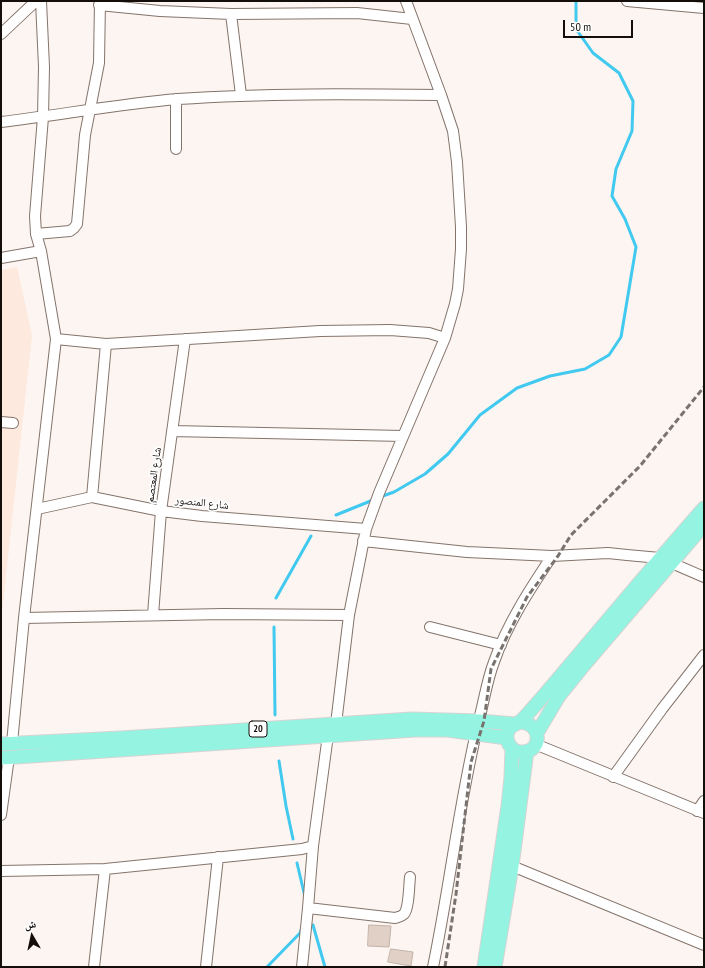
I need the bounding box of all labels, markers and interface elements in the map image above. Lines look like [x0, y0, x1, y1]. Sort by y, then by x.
scale bar [565, 12, 635, 38]
text: 50 m [570, 19, 591, 34]
street label: شارع المعتصم [144, 447, 164, 503]
street label: شارع المنصور [175, 494, 229, 512]
road number: 20 [249, 721, 267, 737]
north arrow [12, 916, 52, 956]
text: ش [23, 916, 37, 932]

